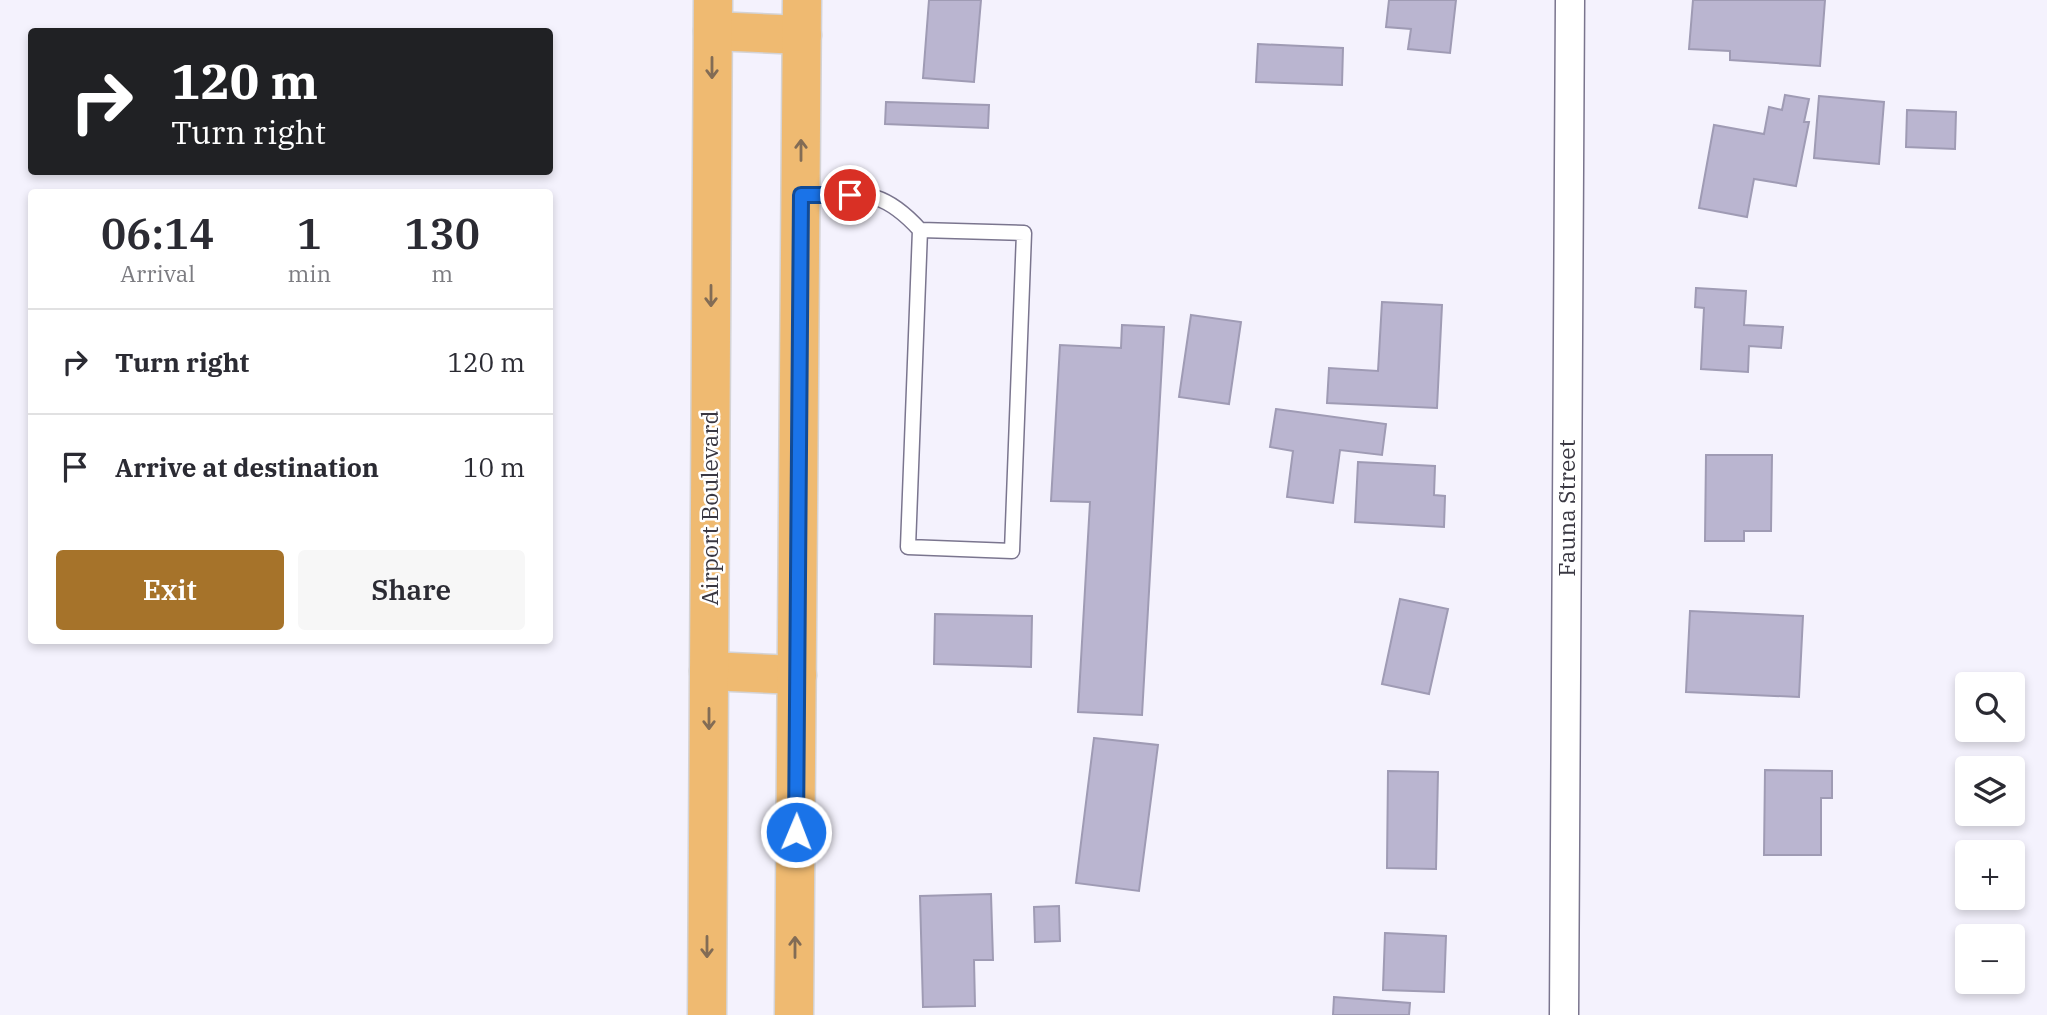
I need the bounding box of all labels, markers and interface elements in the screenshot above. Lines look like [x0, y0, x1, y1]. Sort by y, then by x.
text: 120 m [171, 49, 318, 112]
icon: right [56, 56, 147, 147]
one-way arrow [705, 56, 719, 79]
text: Turn right [171, 111, 326, 153]
one-way arrow [794, 139, 808, 162]
pin [820, 165, 880, 225]
icon: arrive [831, 176, 869, 214]
text: 06:14 [101, 206, 214, 261]
text: 1 [297, 206, 322, 261]
text: 130 [404, 206, 480, 261]
text: Arrival [120, 258, 195, 288]
text: min [287, 258, 331, 288]
text: m [431, 258, 453, 288]
one-way arrow [704, 284, 718, 307]
icon: right [56, 343, 94, 381]
text: Turn right [115, 345, 249, 379]
text: 120 m [447, 345, 525, 379]
street label: Airport Boulevard [694, 411, 724, 605]
street label: Fauna Street [1551, 439, 1581, 577]
icon: arrive [56, 448, 94, 486]
text: Arrive at destination [115, 450, 379, 484]
text: 10 m [463, 450, 525, 484]
button: Exit [56, 550, 284, 630]
button: Share [298, 550, 525, 630]
map controls [1955, 672, 2025, 994]
button: search [1955, 672, 2025, 742]
one-way arrow [702, 707, 716, 730]
button: layers [1955, 756, 2025, 826]
position arrow [759, 795, 833, 869]
button: + [1955, 840, 2025, 910]
button: − [1955, 924, 2025, 994]
one-way arrow [700, 935, 714, 958]
one-way arrow [788, 936, 802, 959]

